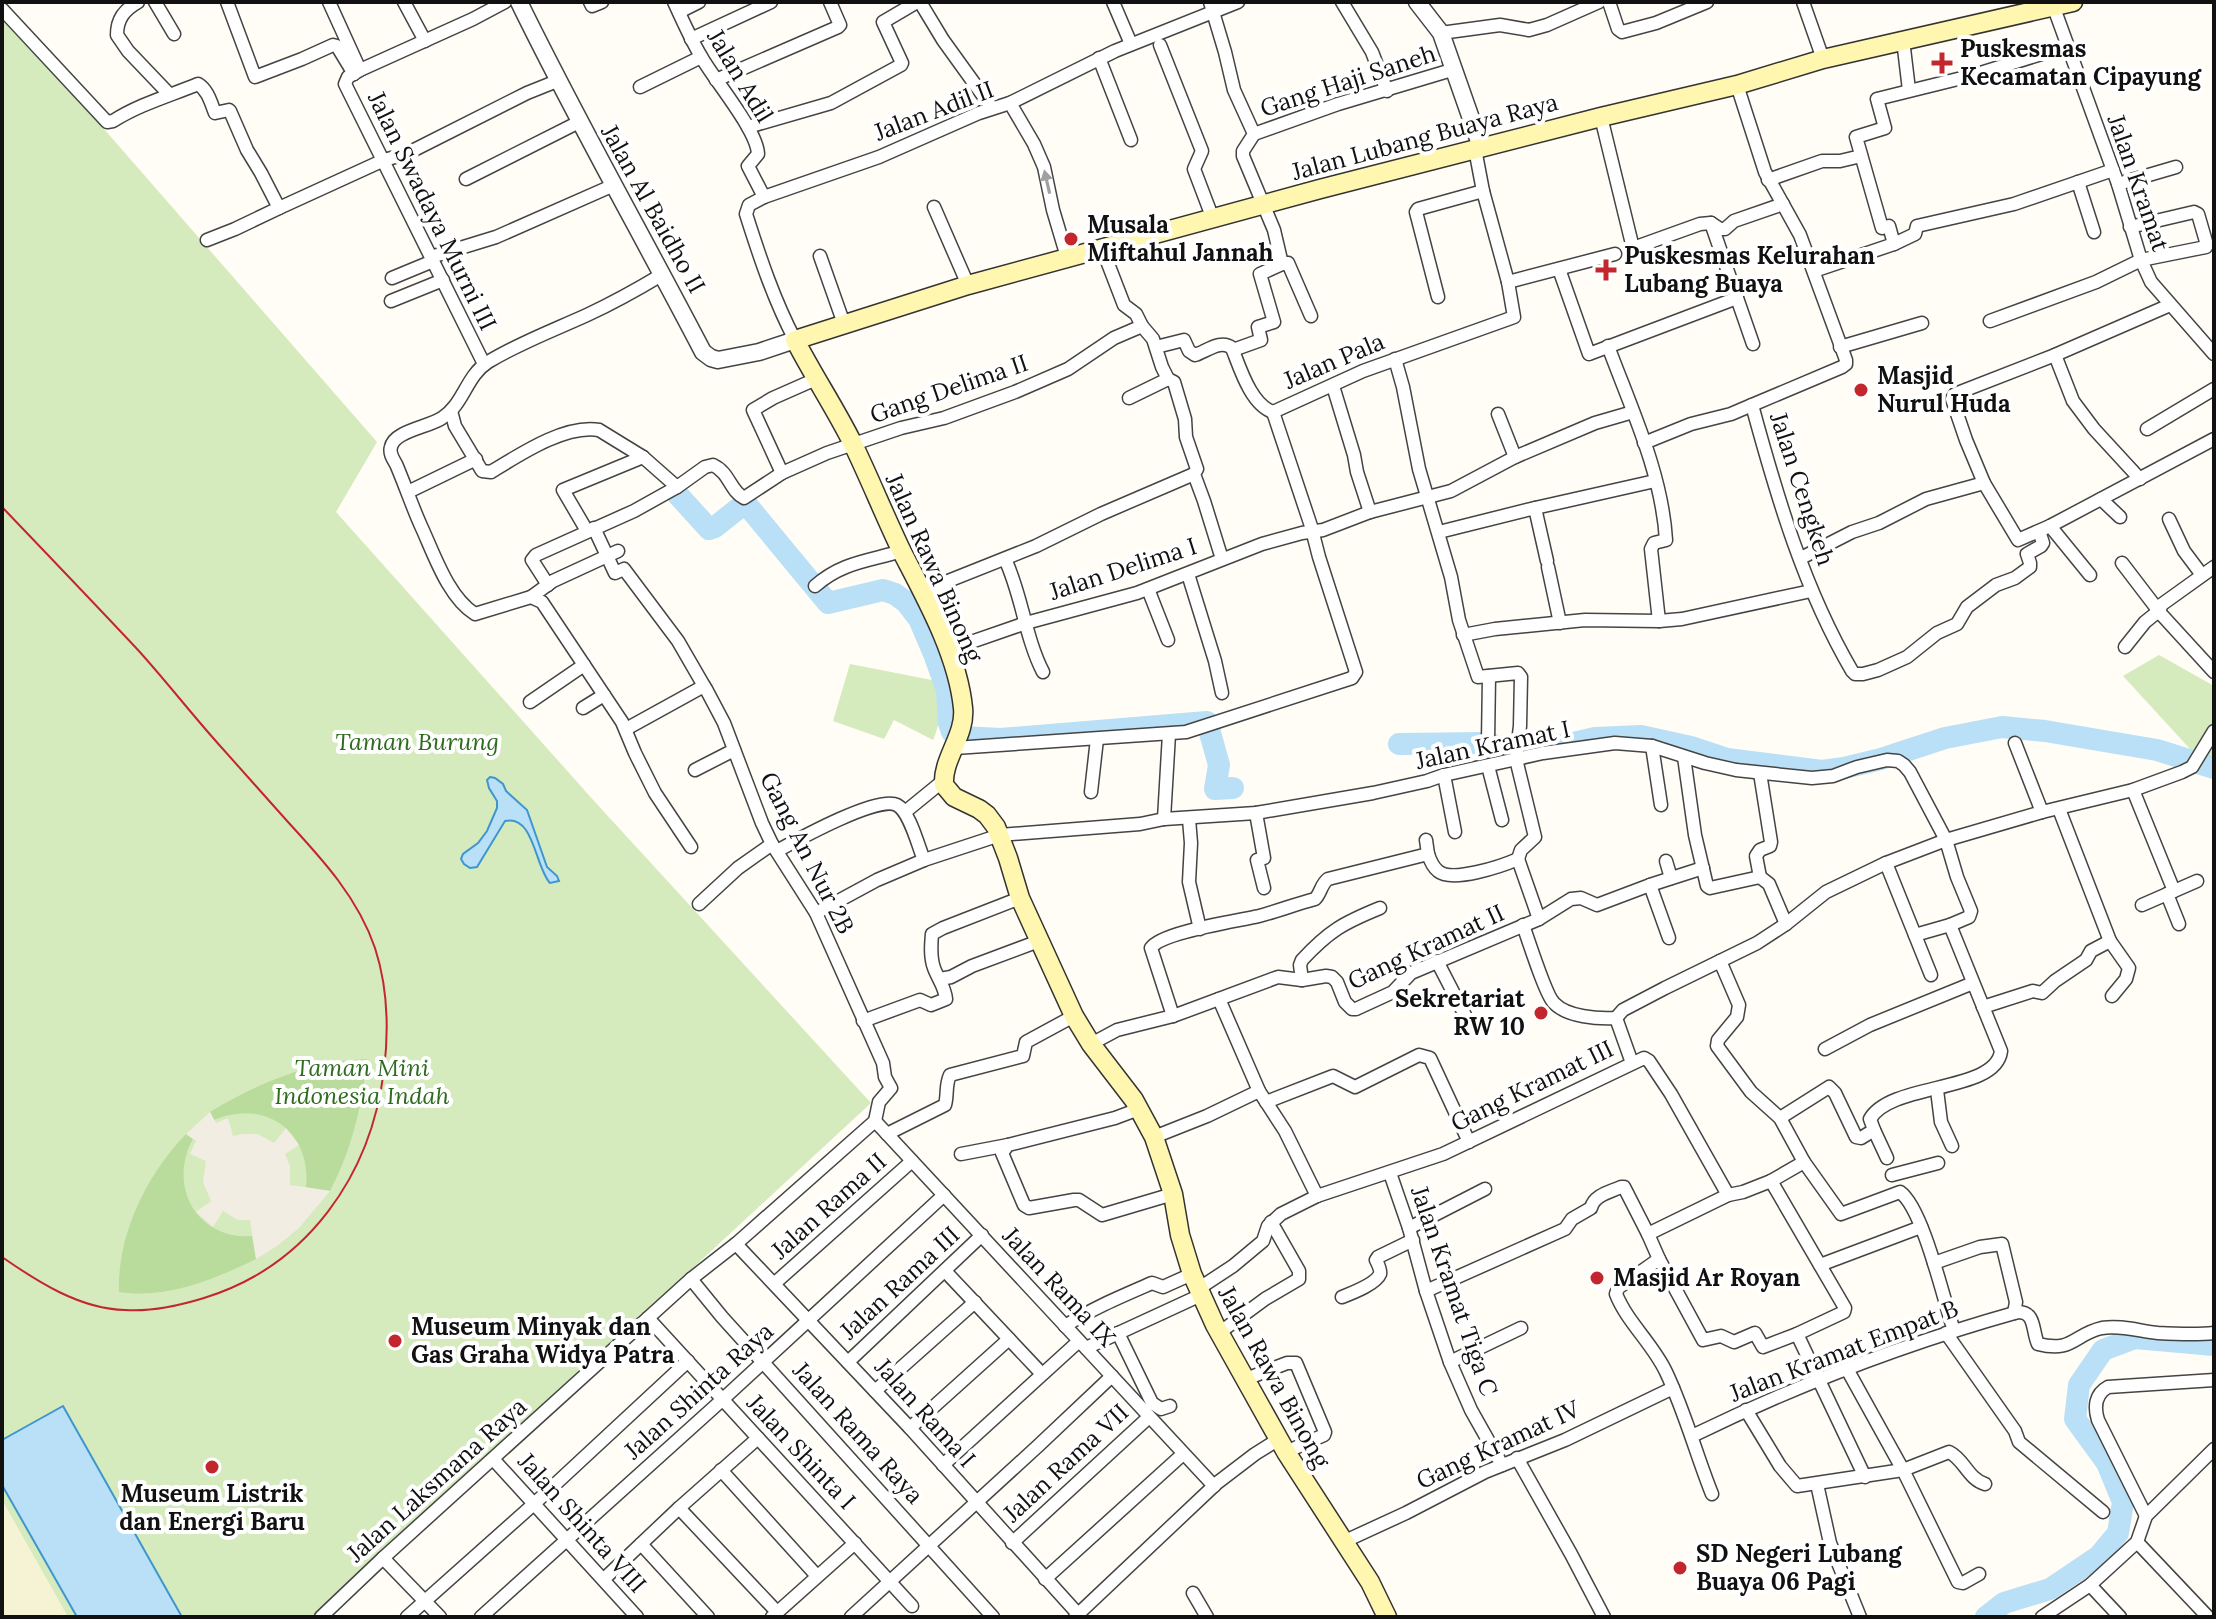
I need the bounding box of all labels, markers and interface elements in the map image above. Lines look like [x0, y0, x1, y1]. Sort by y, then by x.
street label: Jalan Adil [700, 23, 780, 128]
place label: Puskesmas Kecamatan Cipayung [1960, 33, 2202, 92]
street label: Gang Haji Saneh [1256, 38, 1440, 124]
marker: Puskesmas Kecamatan Cipayung [1931, 52, 1953, 74]
street label: Jalan Adil II [869, 74, 998, 148]
street label: Jalan Swadaya Murni III [361, 85, 504, 335]
street label: Jalan Lubang Buaya Raya [1287, 86, 1561, 187]
street label: Jalan Kramat [2100, 109, 2177, 256]
street label: Jalan Al Baidho II [594, 118, 713, 298]
one-way arrow [1040, 169, 1053, 194]
place label: Musala Miftahul Jannah [1087, 209, 1274, 268]
marker: Musala Miftahul Jannah [1062, 230, 1080, 248]
place label: Puskesmas Kelurahan Lubang Buaya [1624, 240, 1875, 299]
marker: Puskesmas Kelurahan Lubang Buaya [1595, 259, 1617, 281]
street label: Jalan Pala [1278, 325, 1389, 396]
street label: Gang Delima II [866, 347, 1032, 430]
place label: Masjid Nurul Huda [1877, 360, 2011, 419]
marker: Masjid Nurul Huda [1852, 381, 1870, 399]
street label: Jalan Cengkeh [1763, 407, 1842, 569]
street label: Jalan Rawa Binong [879, 468, 990, 668]
street label: Jalan Delima I [1044, 530, 1200, 607]
street label: Jalan Kramat I [1412, 713, 1573, 776]
park label: Taman Burung [335, 726, 499, 757]
street label: Gang An Nur 2B [753, 767, 862, 939]
street label: Gang Kramat II [1343, 897, 1509, 996]
place label: Sekretariat RW 10 [1395, 983, 1526, 1042]
marker: Sekretariat RW 10 [1532, 1004, 1550, 1022]
street label: Gang Kramat III [1445, 1033, 1618, 1138]
park label: Taman Mini Indonesia Indah [275, 1052, 450, 1111]
street label: Jalan Rama II [764, 1146, 893, 1266]
street label: Jalan Kramat Tiga C [1404, 1181, 1505, 1400]
street label: Jalan Rama III [833, 1219, 966, 1347]
street label: Jalan Rama IX [996, 1220, 1123, 1353]
place label: Masjid Ar Royan [1613, 1262, 1800, 1293]
marker: Masjid Ar Royan [1588, 1269, 1606, 1287]
street label: Jalan Rawa Binong [1211, 1279, 1338, 1474]
street label: Jalan Kramat Empat B [1724, 1293, 1963, 1409]
place label: Museum Minyak dan Gas Graha Widya Patra [411, 1311, 675, 1370]
street label: Jalan Shinta Raya [617, 1316, 780, 1466]
marker: Museum Minyak dan Gas Graha Widya Patra [386, 1332, 404, 1350]
street label: Jalan Rama I [868, 1351, 983, 1474]
street label: Jalan Rama Raya [786, 1354, 930, 1510]
street label: Jalan Shinta I [740, 1387, 862, 1516]
street label: Jalan Laksmana Raya [340, 1391, 533, 1569]
street label: Gang Kramat IV [1411, 1393, 1586, 1496]
street label: Jalan Rama VII [996, 1397, 1135, 1529]
street label: Jalan Shinta VIII [511, 1446, 653, 1599]
marker: Museum Listrik dan Energi Baru [203, 1458, 221, 1476]
place label: Museum Listrik dan Energi Baru [119, 1478, 305, 1537]
place label: SD Negeri Lubang Buaya 06 Pagi [1696, 1538, 1903, 1597]
marker: SD Negeri Lubang Buaya 06 Pagi [1671, 1559, 1689, 1577]

